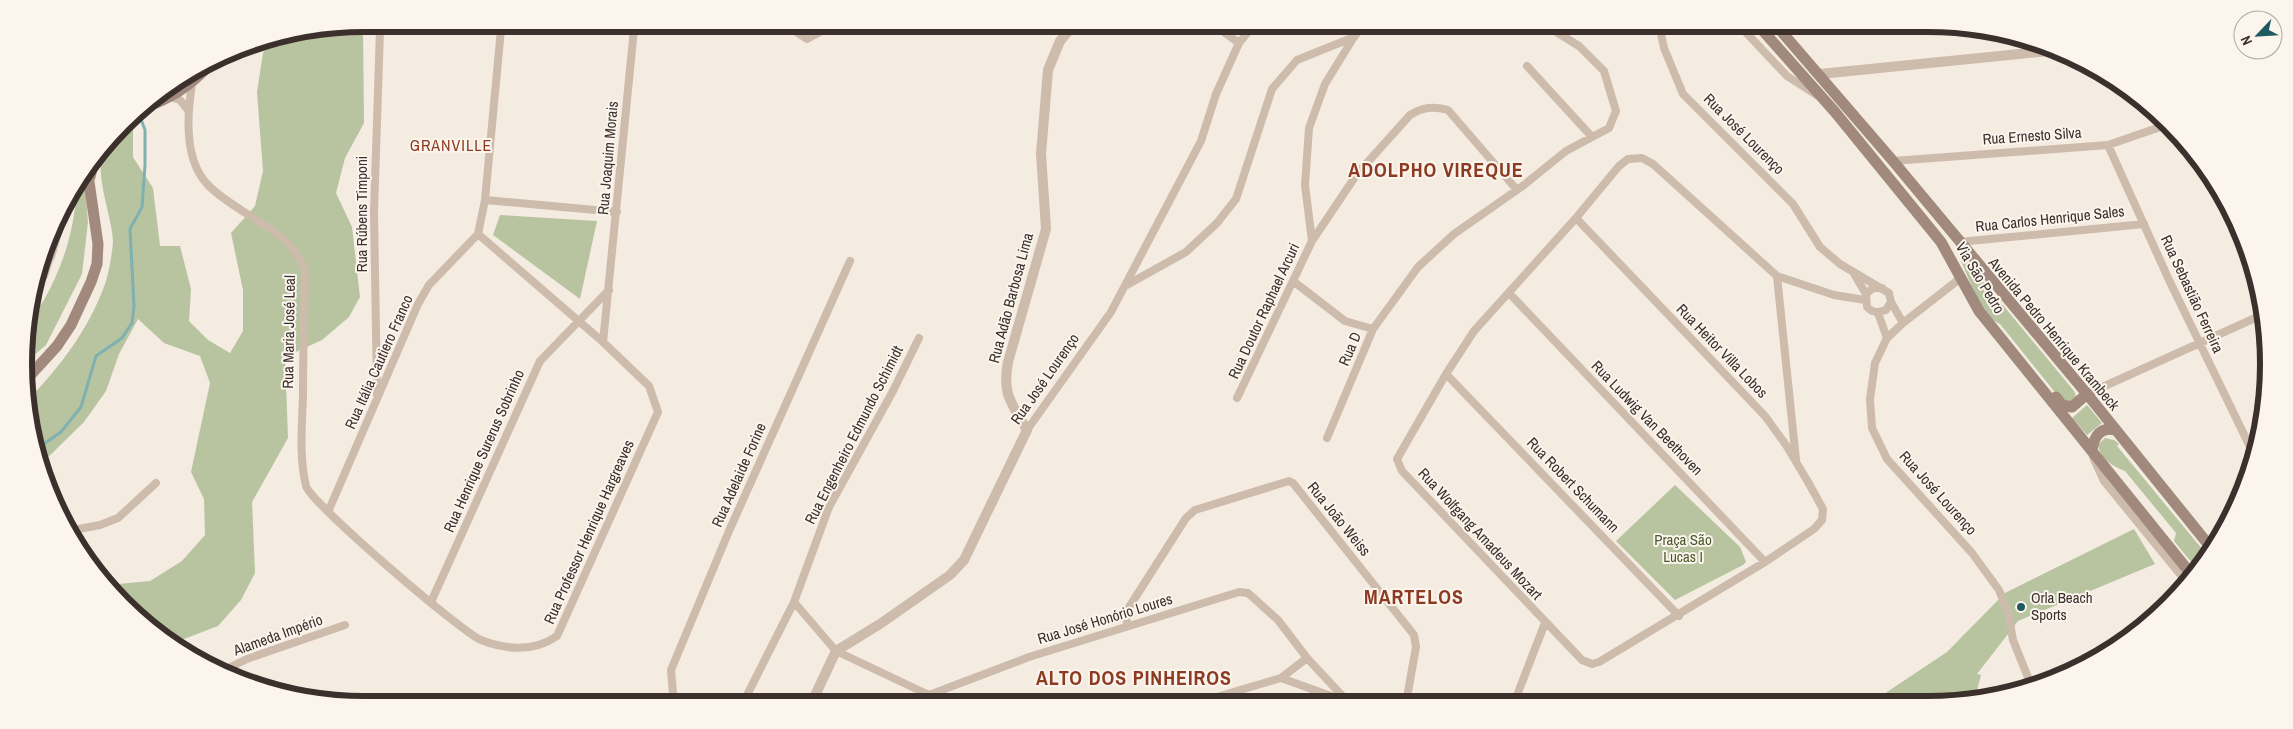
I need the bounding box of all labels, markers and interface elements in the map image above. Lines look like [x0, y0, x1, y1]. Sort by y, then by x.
north arrow [2233, 10, 2283, 60]
text: N [2236, 33, 2256, 48]
street label: Rua José Lourenço [1699, 89, 1790, 179]
street label: Rua Joaquim Morais [592, 100, 623, 216]
street label: Rua Ernesto Silva [1982, 122, 2082, 149]
district label: GRANVILLE [410, 134, 492, 156]
street label: Rua Rúbens Timponi [351, 156, 372, 272]
district label: ADOLPHO VIREQUE [1348, 156, 1524, 183]
street label: Rua Carlos Henrique Sales [1974, 200, 2125, 237]
street label: Rua Adão Barbosa Lima [983, 230, 1038, 365]
street label: Rua Sebastião Ferreira [2156, 231, 2229, 356]
street label: Via São Pedro [1951, 238, 2010, 317]
street label: Rua Doutor Raphael Arcuri [1223, 239, 1304, 382]
street label: Avenida Pedro Henrique Krambeck [1983, 252, 2125, 415]
street label: Rua Maria José Leal [277, 275, 300, 389]
street label: Rua Itália Cautiero Franco [339, 291, 418, 432]
street label: Rua Heitor Villa Lobos [1672, 299, 1773, 402]
street label: Rua José Lourenço [1005, 329, 1084, 428]
street label: Rua D [1333, 329, 1366, 369]
street label: Rua Engenheiro Edmundo Schimidt [799, 341, 908, 528]
street label: Rua Ludwig Van Beethoven [1587, 356, 1708, 480]
street label: Rua Henrique Surerus Sobrinho [438, 366, 529, 536]
street label: Rua Adelaide Forine [706, 419, 771, 530]
street label: Rua Robert Schumann [1522, 432, 1624, 537]
street label: Rua Professor Henrique Hargreaves [538, 436, 639, 627]
street label: Rua José Lourenço [1895, 446, 1982, 539]
street label: Rua Wolfgang Amadeus Mozart [1414, 463, 1548, 605]
street label: Rua João Weiss [1303, 477, 1376, 560]
park label: Praça São Lucas I [1654, 529, 1712, 567]
district label: MARTELOS [1364, 583, 1464, 610]
place label: Orla Beach Sports [2031, 587, 2093, 625]
street label: Rua José Honório Loures [1035, 588, 1175, 649]
marker: Orla Beach Sports [2015, 601, 2027, 613]
street label: Alameda Império [229, 609, 326, 661]
district label: ALTO DOS PINHEIROS [1036, 664, 1232, 691]

